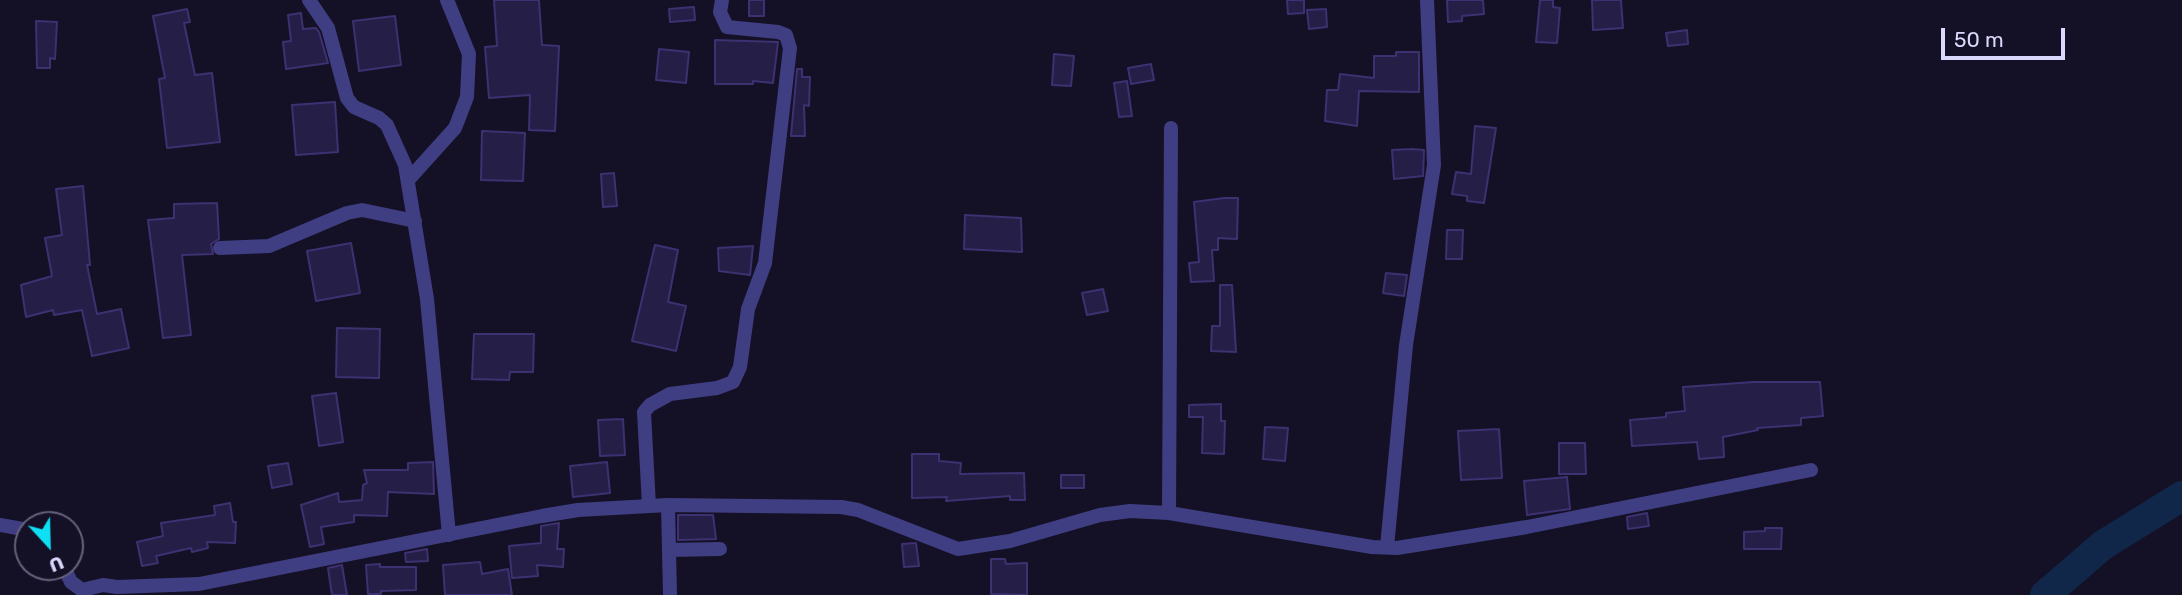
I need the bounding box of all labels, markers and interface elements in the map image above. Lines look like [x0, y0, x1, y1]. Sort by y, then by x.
scale bar [1944, 14, 2068, 58]
text: 50 m [1954, 27, 2004, 52]
north arrow [14, 511, 84, 581]
text: U [46, 551, 67, 577]

